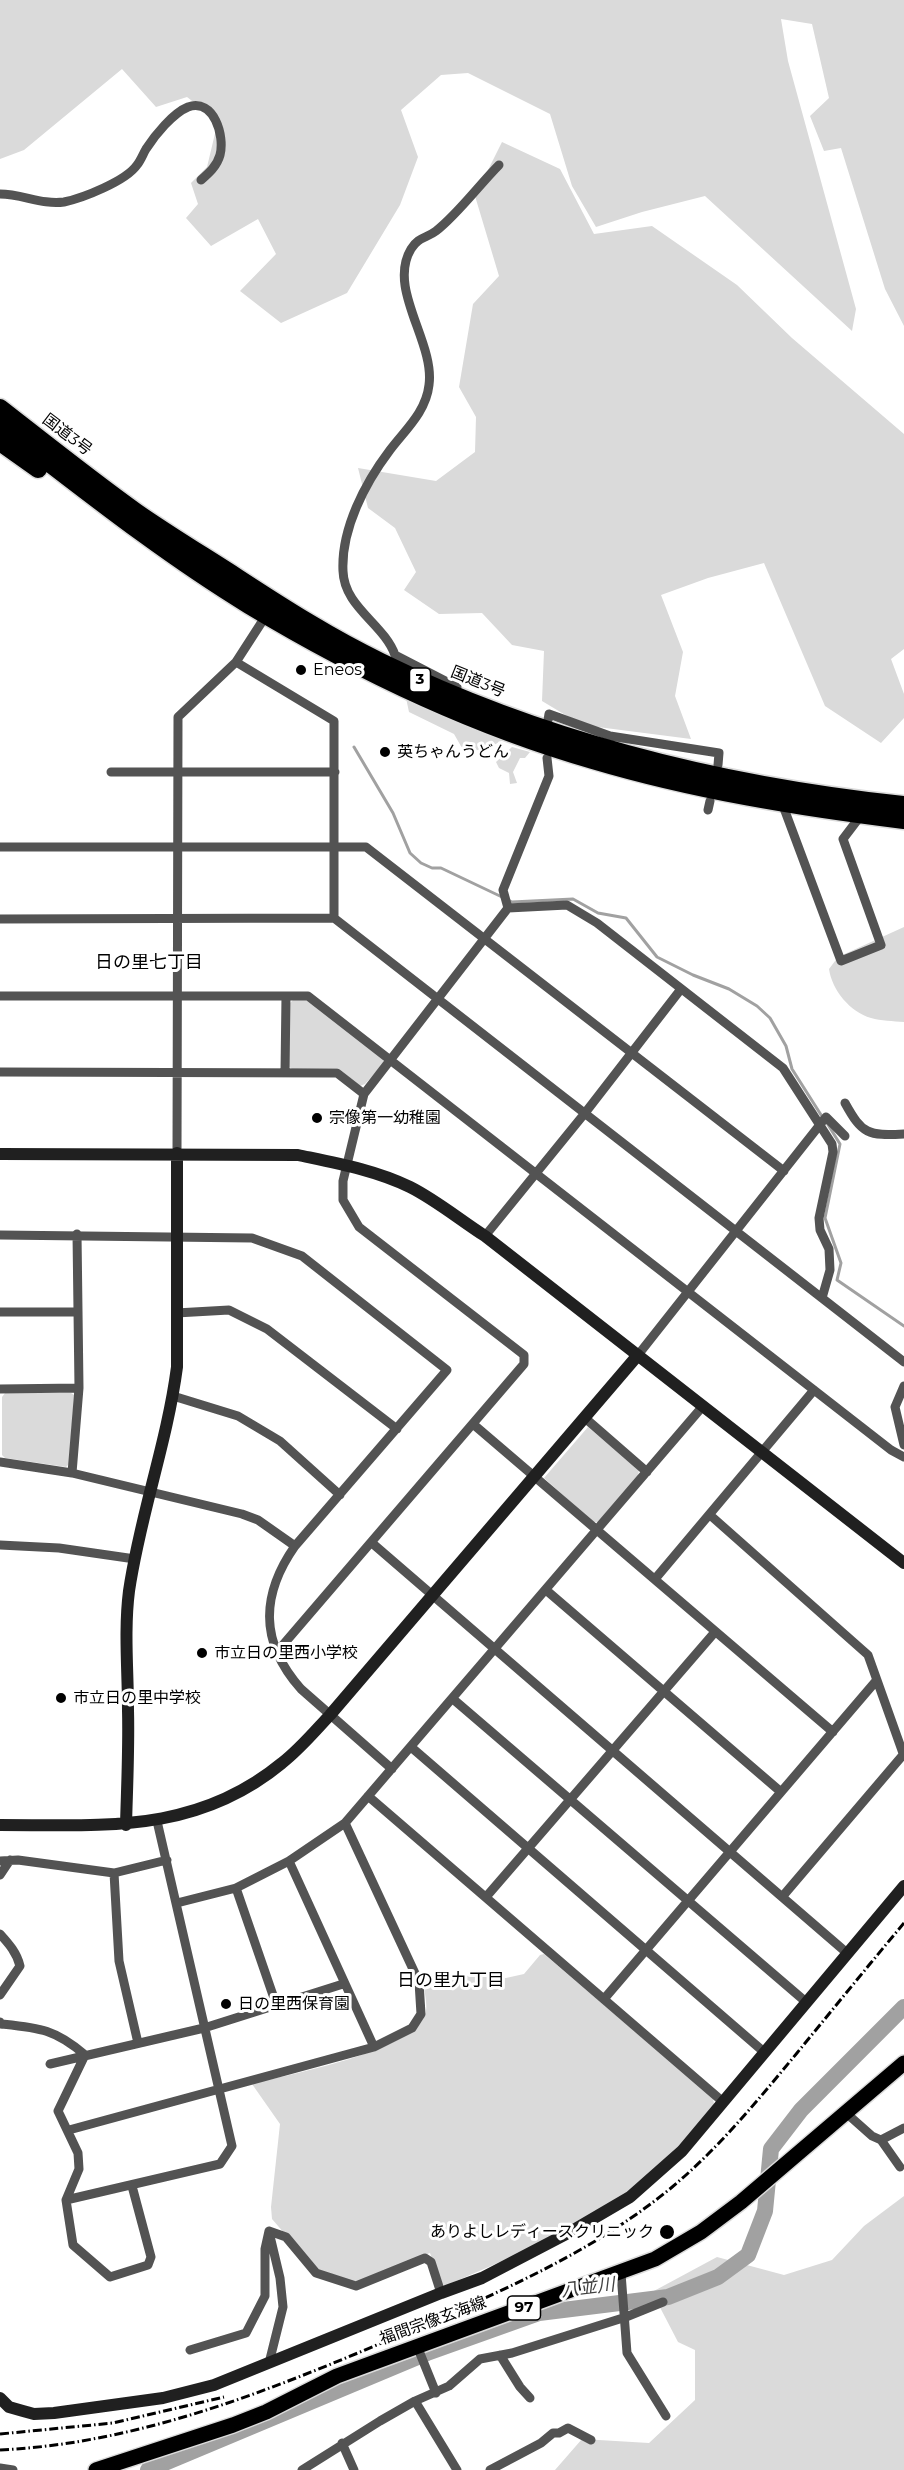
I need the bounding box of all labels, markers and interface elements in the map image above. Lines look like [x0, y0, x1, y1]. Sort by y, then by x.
street label: 国道3号 [38, 410, 96, 460]
place label: Eneos [313, 660, 362, 680]
street label: 国道3号 [448, 662, 508, 702]
marker: Eneos [294, 663, 308, 677]
road number: 3 [410, 668, 430, 692]
place label: 英ちゃんうどん [397, 742, 509, 762]
marker: 英ちゃんうどん [378, 745, 392, 759]
district label: 日の里七丁目 [95, 952, 203, 974]
place label: 宗像第一幼稚園 [329, 1108, 441, 1128]
marker: 宗像第一幼稚園 [310, 1111, 324, 1125]
place label: 市立日の里西小学校 [214, 1643, 358, 1663]
marker: 市立日の里西小学校 [195, 1646, 209, 1660]
place label: 市立日の里中学校 [73, 1688, 201, 1708]
marker: 市立日の里中学校 [54, 1691, 68, 1705]
district label: 日の里九丁目 [397, 1970, 505, 1992]
place label: 日の里西保育園 [238, 1994, 350, 2014]
marker: 日の里西保育園 [219, 1997, 233, 2011]
place label: ありよしレディースクリニック [430, 2222, 654, 2242]
marker: ありよしレディースクリニック [658, 2223, 676, 2241]
water label: 八並川 [560, 2274, 616, 2302]
street label: 福間宗像玄海線 [377, 2293, 489, 2349]
road number: 97 [508, 2296, 540, 2320]

